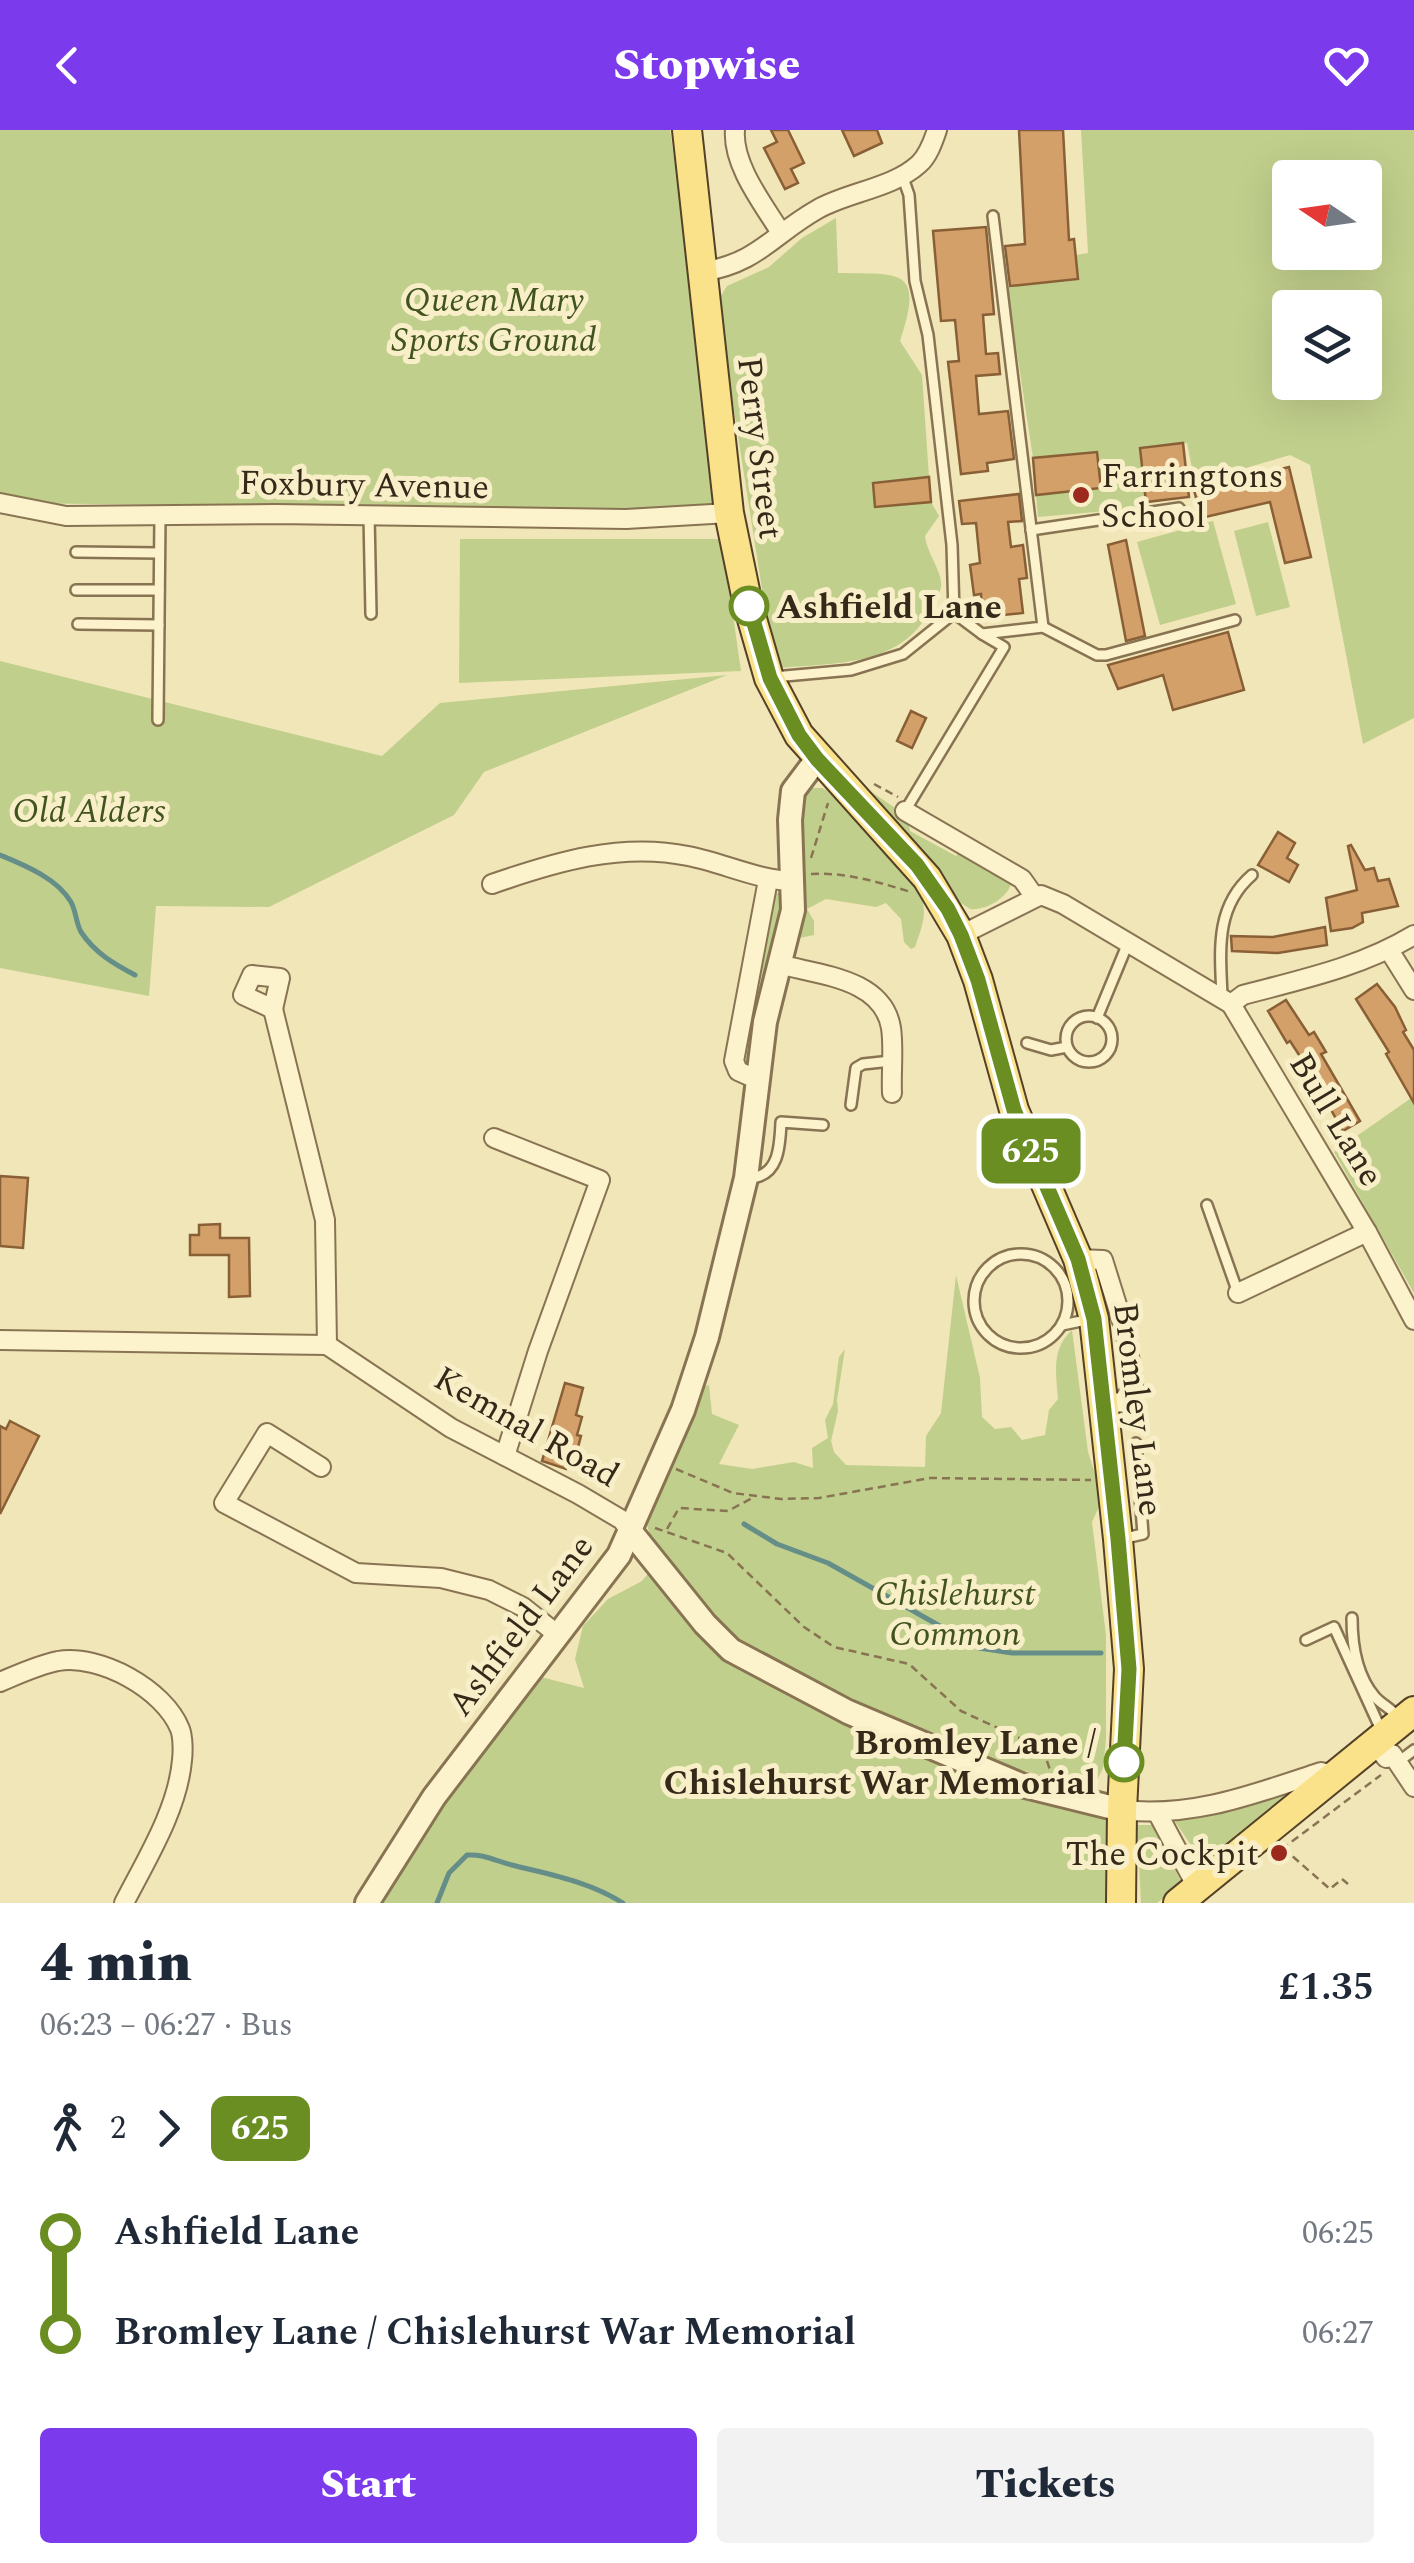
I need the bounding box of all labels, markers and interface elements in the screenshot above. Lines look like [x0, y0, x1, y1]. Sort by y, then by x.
text: Stopwise [614, 31, 800, 100]
icon: back [40, 38, 95, 93]
icon: heart [1319, 38, 1374, 93]
north arrow [1272, 160, 1382, 270]
map controls [1272, 160, 1382, 400]
park label: Queen Mary Sports Ground [392, 274, 596, 367]
button: layers [1272, 290, 1382, 400]
street label: Perry Street [722, 354, 797, 543]
place label: Farringtons School [1101, 450, 1284, 543]
street label: Foxbury Avenue [238, 457, 490, 514]
marker: Farringtons School [1070, 484, 1092, 506]
place label: Ashfield Lane [776, 581, 1002, 634]
marker: Ashfield Lane [730, 587, 768, 625]
park label: Old Alders [12, 785, 166, 838]
street label: Bull Lane [1275, 1042, 1397, 1197]
line badge: 625 [974, 1118, 1088, 1184]
text: 625 [1002, 1125, 1060, 1178]
street label: Bromley Lane [1098, 1299, 1177, 1519]
street label: Kemnal Road [424, 1353, 629, 1502]
street label: Ashfield Lane [435, 1524, 607, 1728]
park label: Chislehurst Common [875, 1568, 1036, 1661]
place label: Bromley Lane / Chislehurst War Memorial [664, 1717, 1096, 1810]
marker: Bromley Lane / Chislehurst War Memorial [1105, 1743, 1143, 1781]
place label: The Cockpit [1065, 1828, 1259, 1881]
marker: The Cockpit [1268, 1842, 1290, 1864]
text: 4 min [40, 1922, 192, 2005]
text: £1.35 [1279, 1959, 1374, 2017]
text: 06:23 – 06:27 · Bus [40, 2001, 293, 2050]
icon: walk [40, 2101, 95, 2156]
icon: forward [141, 2101, 196, 2156]
text: 625 [231, 2102, 290, 2155]
text: 2 [110, 2104, 126, 2153]
text: Ashfield Lane [114, 2204, 359, 2262]
text: 06:25 [1302, 2209, 1374, 2258]
text: Bromley Lane / Chislehurst War Memorial [114, 2304, 856, 2362]
text: 06:27 [1302, 2309, 1374, 2358]
button: Start [40, 2428, 697, 2543]
button: Tickets [717, 2428, 1374, 2543]

